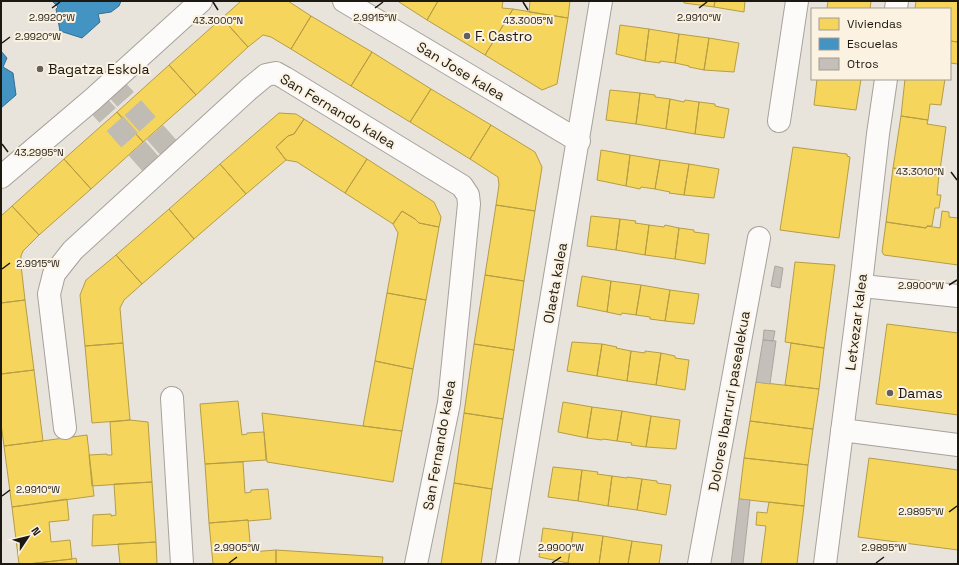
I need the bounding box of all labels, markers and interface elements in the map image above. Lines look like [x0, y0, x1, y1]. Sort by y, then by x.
legend [811, 8, 951, 80]
text: 2.9920°W [29, 11, 75, 24]
text: 2.9915°W [353, 11, 397, 24]
text: 2.9910°W [677, 11, 721, 24]
text: 43.3000°N [193, 14, 243, 27]
text: 43.3005°N [503, 14, 553, 27]
text: Viviendas [847, 16, 902, 32]
place label: F. Castro [475, 27, 532, 45]
text: 2.9920°W [15, 30, 61, 43]
marker: F. Castro [462, 31, 472, 41]
text: Escuelas [847, 36, 898, 52]
street label: San Jose kalea [414, 38, 508, 104]
text: Otros [847, 56, 879, 72]
place label: Bagatza Eskola [48, 60, 150, 78]
marker: Bagatza Eskola [35, 64, 45, 74]
street label: San Fernando kalea [277, 69, 399, 153]
text: 43.2995°N [14, 146, 64, 159]
text: 43.3010°N [896, 165, 944, 178]
street label: Olaeta kalea [539, 241, 571, 325]
text: 2.9915°W [16, 257, 60, 270]
street label: Letxezar kalea [841, 273, 871, 371]
text: 2.9900°W [898, 279, 944, 292]
street label: Dolores Ibarruri pasealekua [704, 309, 754, 493]
street label: San Fernando kalea [419, 379, 459, 511]
place label: Damas [898, 384, 943, 402]
marker: Damas [885, 388, 895, 398]
text: 2.9910°W [16, 483, 60, 496]
text: 2.9895°W [898, 505, 944, 518]
north arrow [8, 517, 48, 557]
text: N [28, 524, 44, 538]
text: 2.9905°W [214, 541, 260, 554]
text: 2.9900°W [538, 541, 584, 554]
text: 2.9895°W [861, 541, 907, 554]

